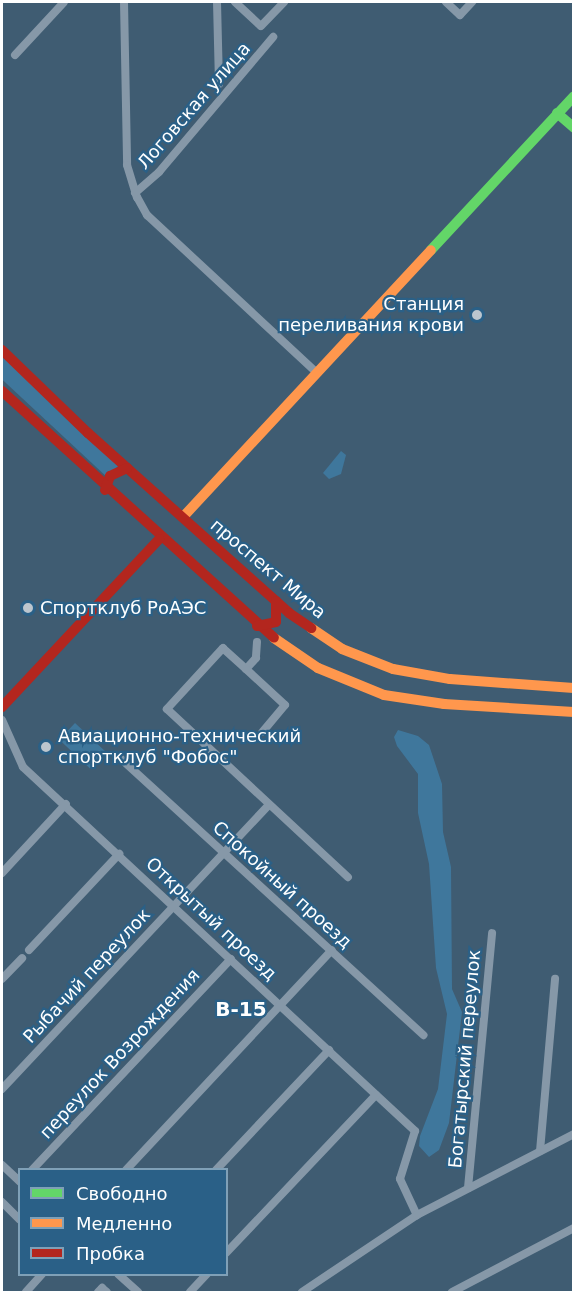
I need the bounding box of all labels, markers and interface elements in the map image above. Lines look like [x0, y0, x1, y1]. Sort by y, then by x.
street label: Логовская улица [133, 38, 255, 174]
place label: Станция переливания крови [278, 294, 464, 336]
marker: Станция переливания крови [468, 306, 486, 324]
street label: проспект Мира [206, 515, 330, 623]
place label: Спортклуб РоАЭС [40, 597, 206, 619]
marker: Спортклуб РоАЭС [21, 601, 35, 615]
place label: Авиационно-технический спортклуб "Фобос" [58, 726, 301, 768]
marker: Авиационно-технический спортклуб "Фобос" [39, 740, 53, 754]
street label: Спокойный проезд [208, 817, 356, 953]
street label: Открытый проезд [141, 853, 281, 985]
street label: Рыбачий переулок [19, 904, 155, 1048]
street label: Богатырский переулок [445, 949, 485, 1169]
street label: переулок Возрождения [36, 965, 204, 1143]
district label: В-15 [215, 997, 267, 1021]
legend [18, 1168, 228, 1276]
text: Свободно [76, 1183, 168, 1204]
text: Медленно [76, 1213, 172, 1234]
text: Пробка [76, 1243, 145, 1264]

